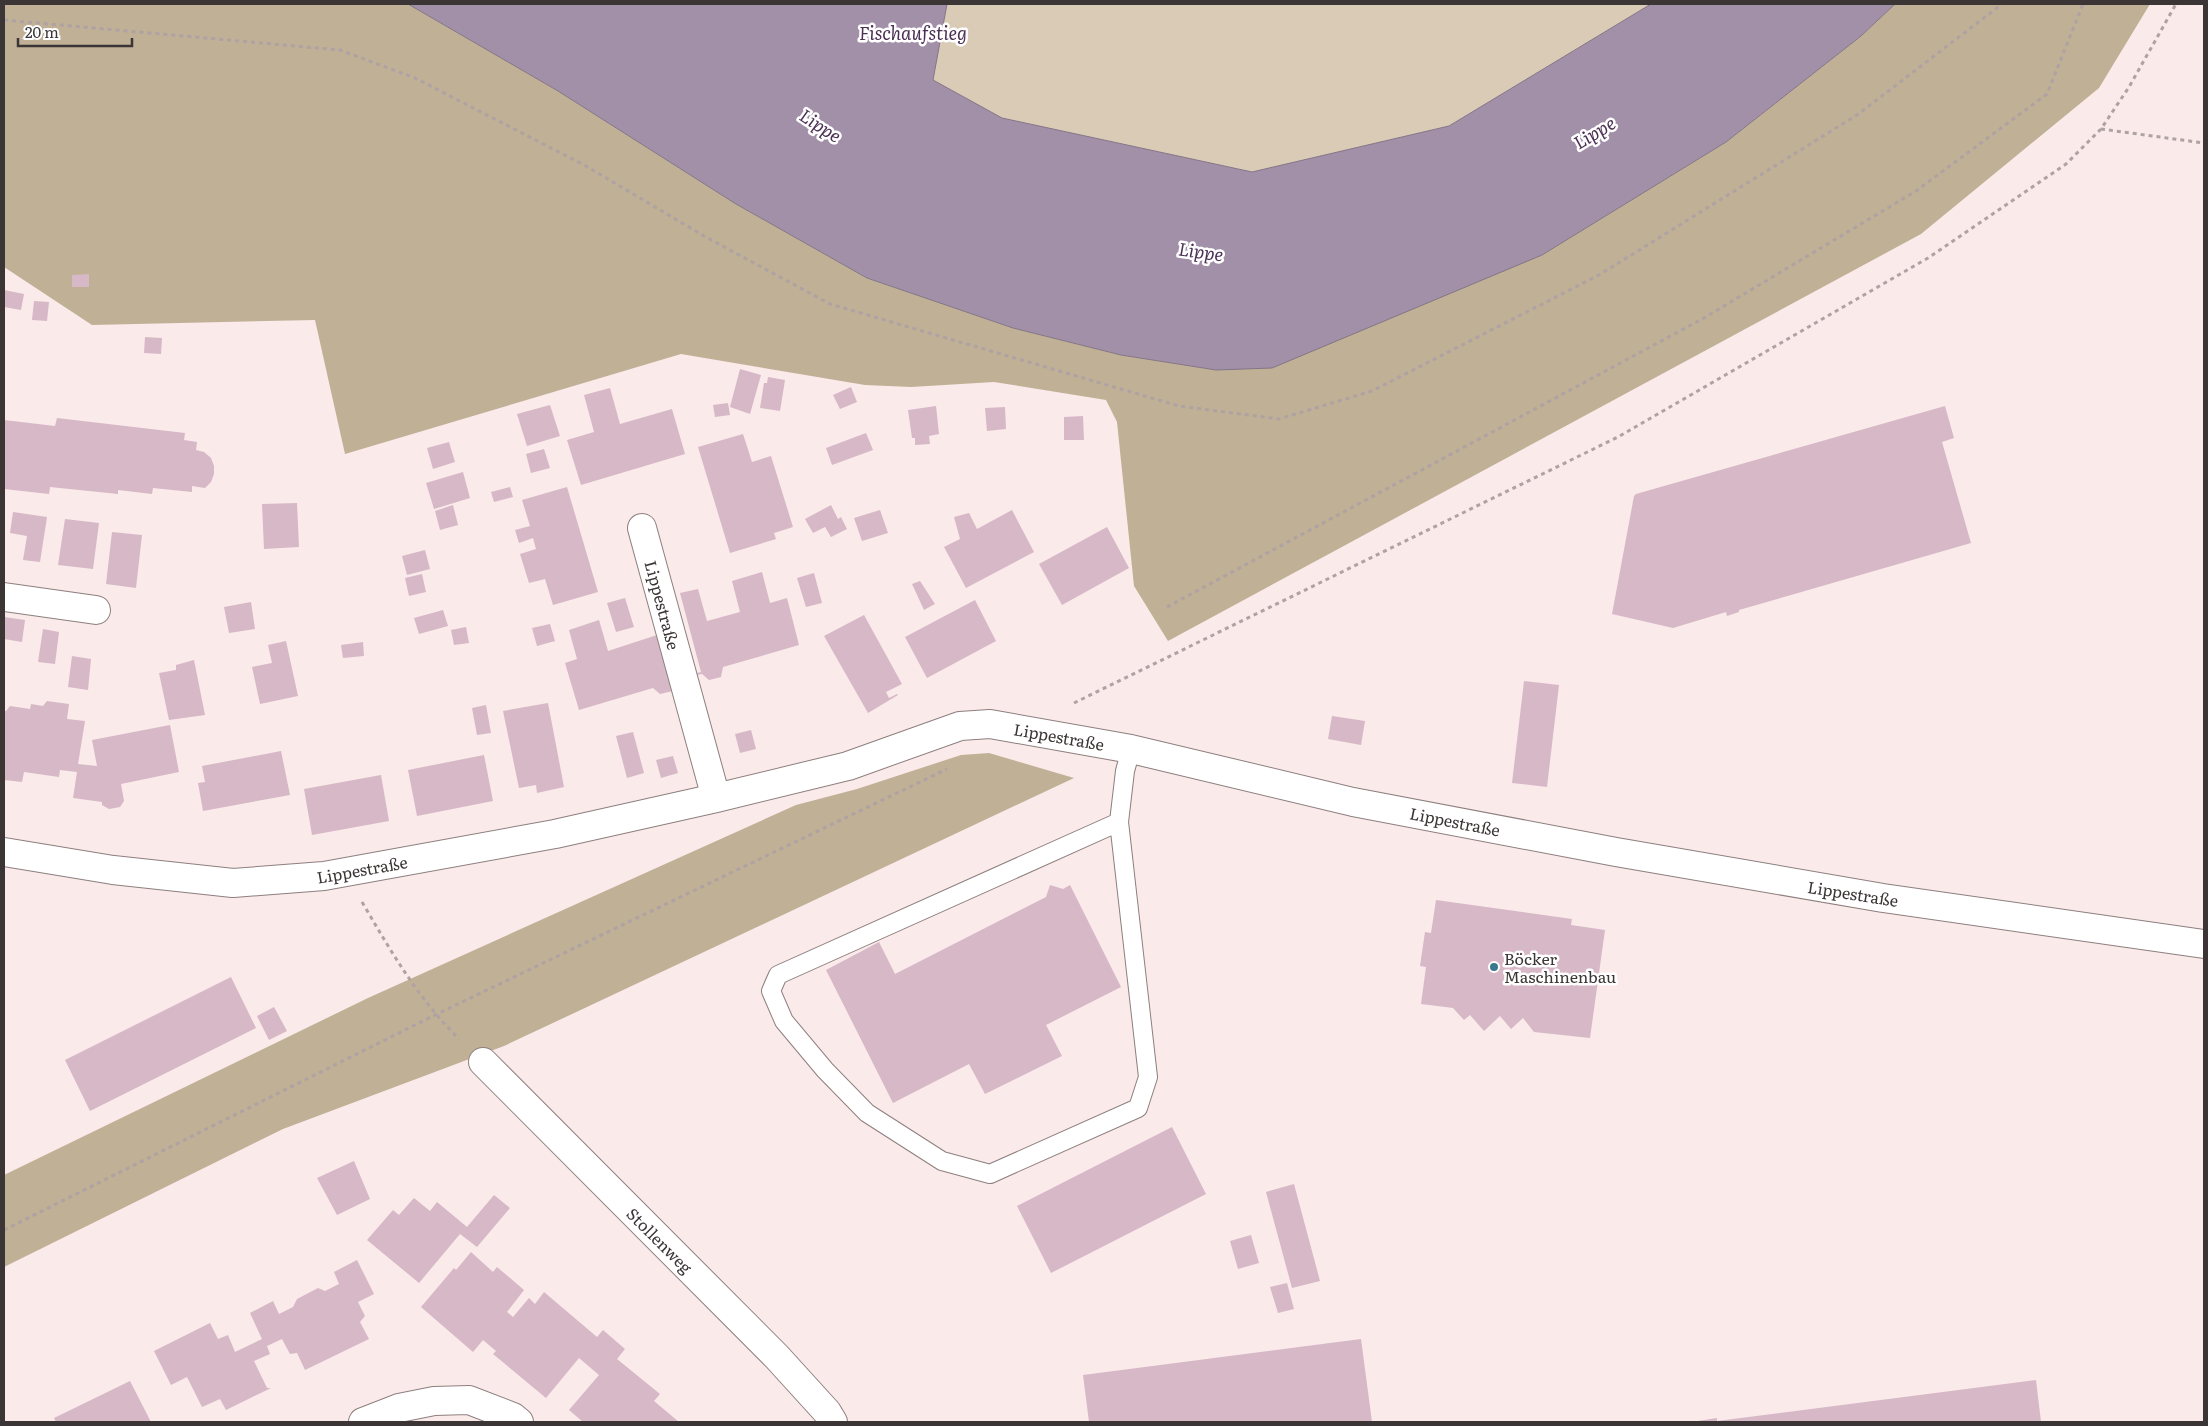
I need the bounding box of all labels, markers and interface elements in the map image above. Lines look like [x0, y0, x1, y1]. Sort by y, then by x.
scale bar [18, 15, 131, 47]
water label: Fischaufstieg [859, 19, 967, 46]
text: 20 m [25, 20, 59, 43]
water label: Lippe [795, 101, 847, 149]
water label: Lippe [1568, 109, 1620, 155]
water label: Lippe [1177, 235, 1225, 267]
street label: Lippestraße [640, 558, 686, 652]
street label: Lippestraße [1012, 716, 1106, 756]
street label: Lippestraße [1408, 800, 1502, 842]
street label: Lippestraße [315, 849, 409, 889]
street label: Lippestraße [1806, 874, 1900, 912]
place label: Böcker Maschinenbau [1504, 946, 1616, 988]
marker: Böcker Maschinenbau [1488, 961, 1500, 973]
street label: Stollenweg [622, 1202, 698, 1278]

